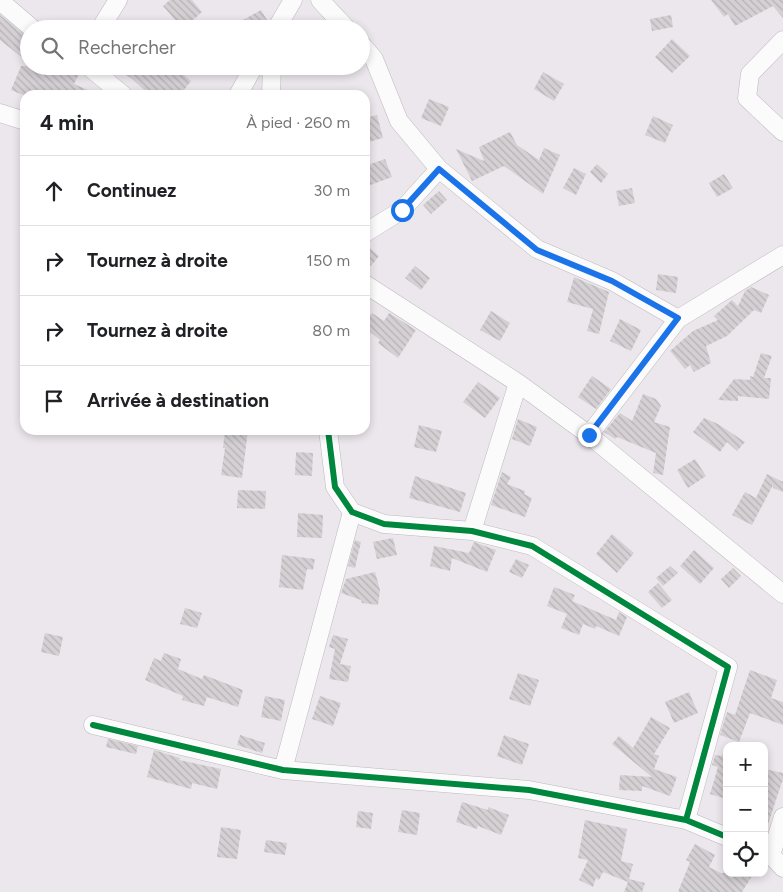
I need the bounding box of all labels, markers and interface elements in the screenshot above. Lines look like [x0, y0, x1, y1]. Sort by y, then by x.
search box [20, 20, 370, 75]
icon: search [38, 34, 66, 62]
text: Rechercher [78, 36, 176, 59]
text: 4 min [40, 110, 94, 135]
text: À pied · 260 m [246, 113, 350, 132]
icon: ahead [40, 177, 68, 205]
text: Continuez [87, 179, 176, 202]
text: 30 m [313, 181, 350, 200]
route start [391, 199, 414, 222]
icon: right [40, 247, 68, 275]
text: Tournez à droite [87, 249, 228, 272]
text: 150 m [306, 251, 350, 270]
icon: right [40, 317, 68, 345]
text: Tournez à droite [87, 319, 228, 342]
text: 80 m [312, 321, 350, 340]
icon: arrive [40, 387, 68, 415]
text: Arrivée à destination [87, 389, 269, 412]
route end [578, 424, 601, 447]
map controls [723, 742, 768, 877]
button: + [723, 742, 768, 787]
button: − [723, 787, 768, 832]
button: locate [723, 832, 768, 877]

